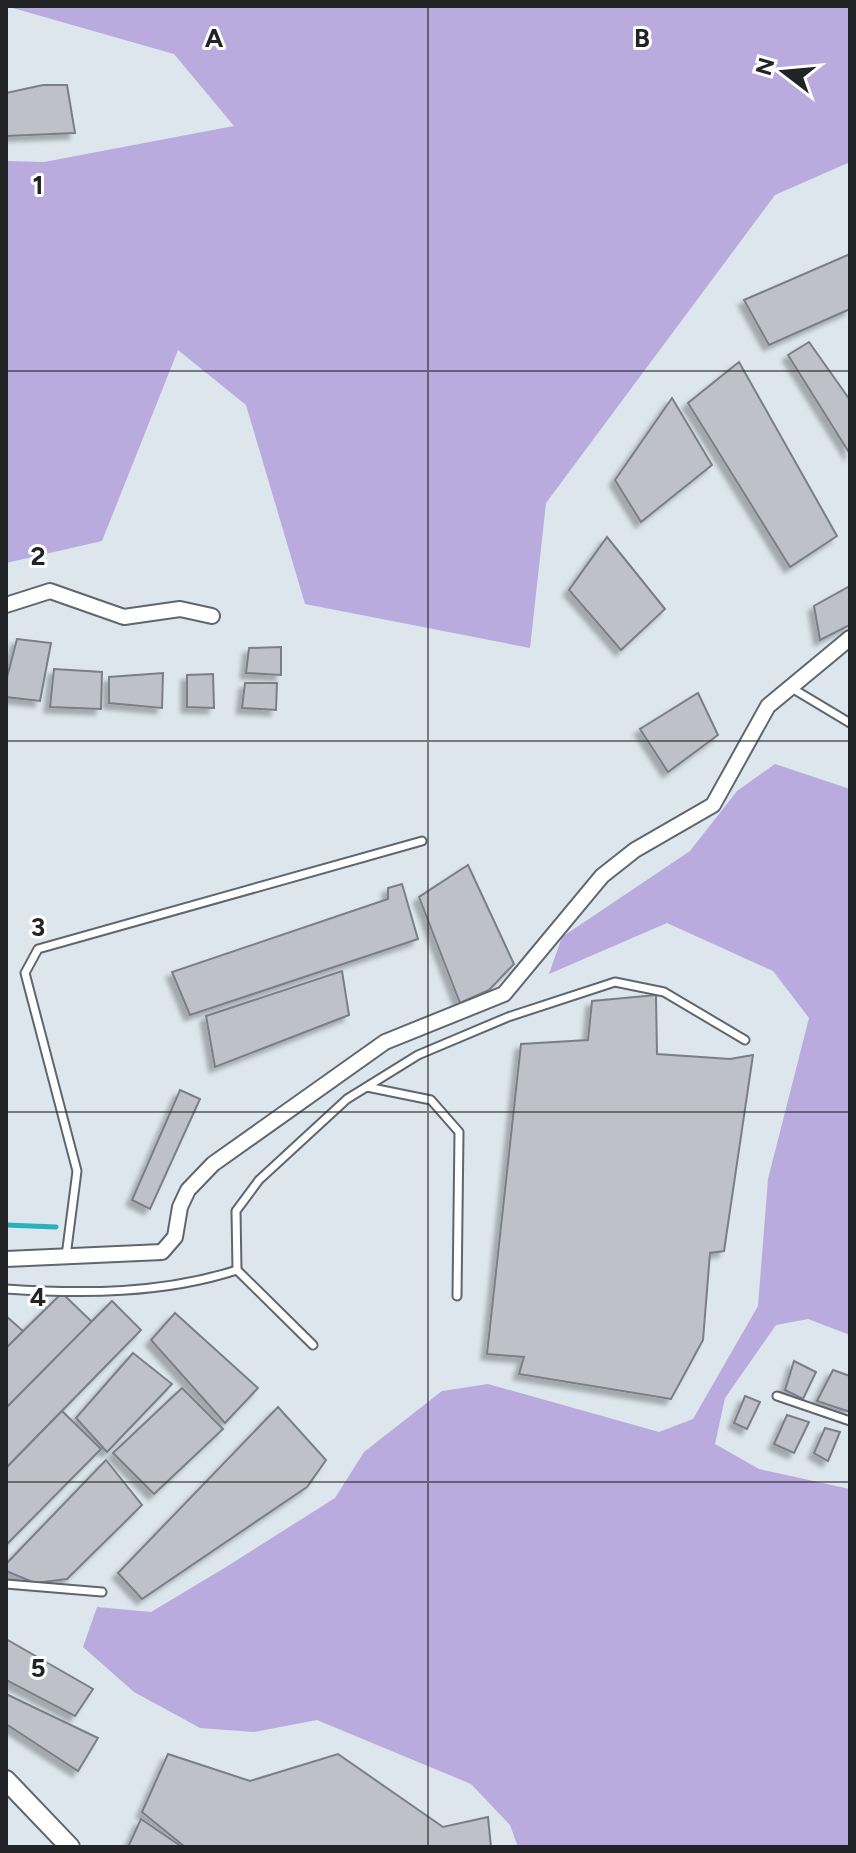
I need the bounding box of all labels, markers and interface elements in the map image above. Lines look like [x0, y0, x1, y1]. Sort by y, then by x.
text: A [205, 22, 224, 54]
text: B [634, 22, 650, 54]
north arrow [744, 32, 824, 112]
text: N [750, 55, 781, 79]
text: 1 [33, 169, 43, 201]
text: 2 [30, 540, 46, 572]
text: 3 [31, 911, 45, 943]
text: 4 [30, 1281, 46, 1313]
text: 5 [30, 1652, 46, 1684]

